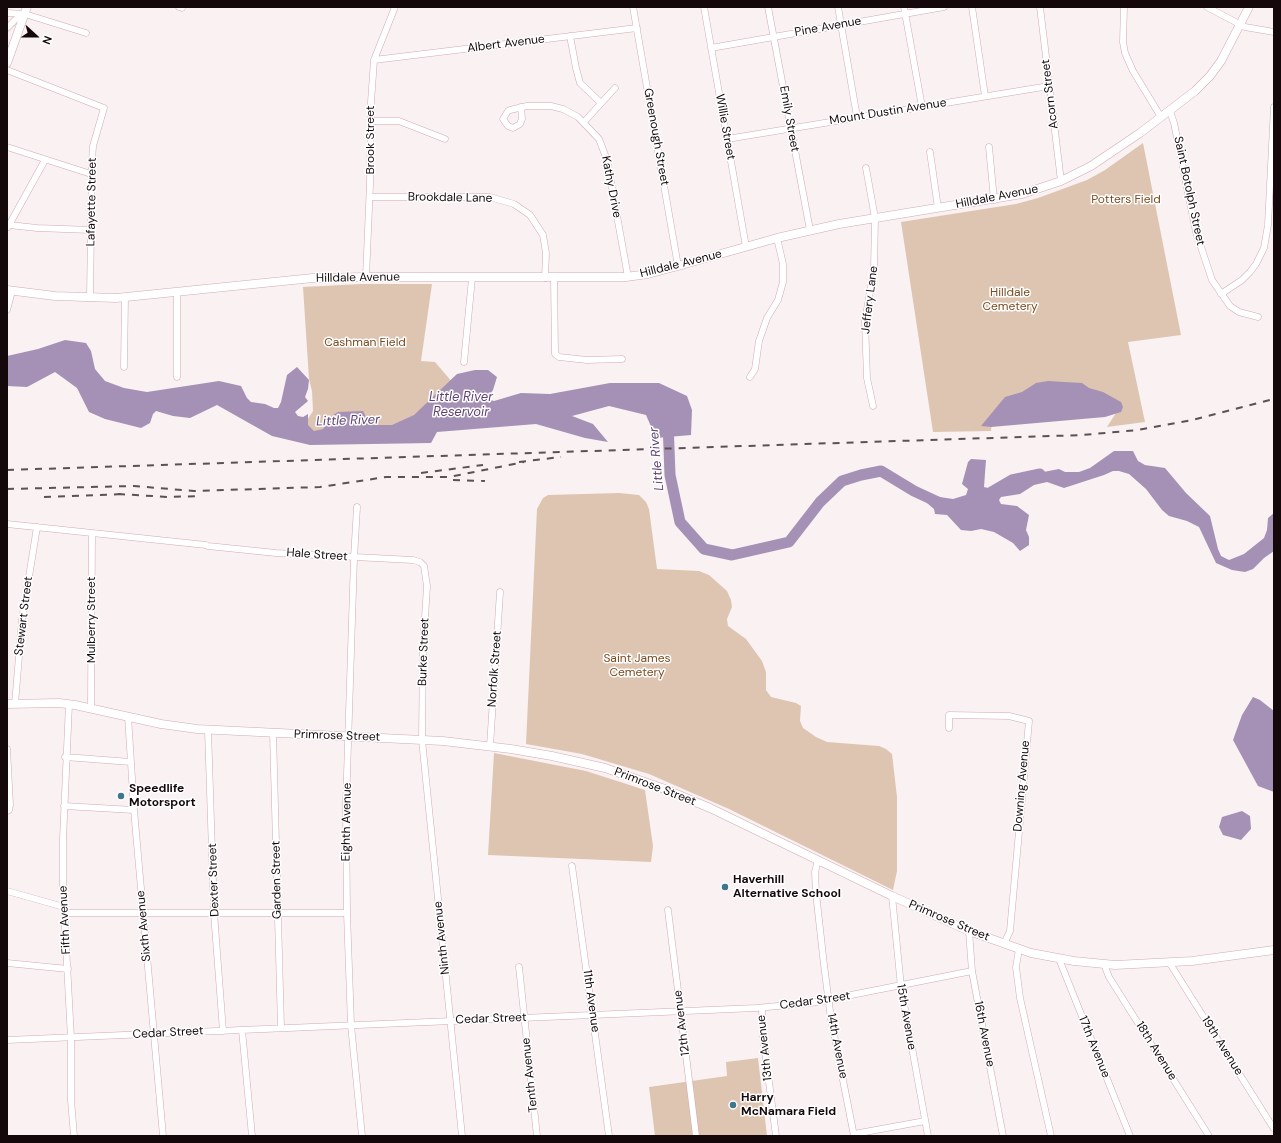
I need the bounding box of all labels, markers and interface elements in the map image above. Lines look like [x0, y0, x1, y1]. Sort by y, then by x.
street label: Pine Avenue [794, 14, 862, 40]
north arrow [16, 16, 56, 56]
street label: Albert Avenue [466, 32, 546, 56]
text: N [39, 34, 55, 47]
street label: Acorn Street [1039, 58, 1061, 130]
street label: Emily Street [776, 85, 802, 153]
street label: Greenough Street [640, 87, 672, 187]
street label: Willie Street [712, 93, 738, 161]
street label: Mount Dustin Avenue [829, 96, 947, 128]
street label: Brook Street [364, 106, 378, 174]
street label: Saint Botolph Street [1170, 135, 1208, 247]
street label: Kathy Drive [598, 155, 624, 219]
street label: Lafayette Street [84, 157, 100, 247]
street label: Hilldale Avenue [954, 182, 1040, 212]
street label: Brookdale Lane [408, 190, 492, 206]
park label: Potters Field [1091, 193, 1161, 207]
street label: Hilldale Avenue [639, 247, 723, 281]
street label: Jeffery Lane [859, 265, 881, 335]
street label: Hilldale Avenue [316, 270, 400, 286]
park label: Hilldale Cemetery [982, 286, 1038, 314]
park label: Cashman Field [324, 336, 406, 350]
water label: Little River Reservoir [429, 390, 493, 421]
water label: Little River [316, 412, 380, 430]
water label: Little River [646, 426, 668, 492]
street label: Hale Street [286, 546, 348, 564]
street label: Stewart Street [12, 575, 36, 657]
street label: Mulberry Street [85, 577, 99, 663]
street label: Burke Street [416, 618, 432, 686]
street label: Norfolk Street [485, 630, 505, 708]
park label: Saint James Cemetery [603, 652, 671, 680]
street label: Primrose Street [294, 727, 380, 745]
street label: Downing Avenue [1011, 740, 1033, 832]
street label: Primrose Street [612, 765, 698, 809]
place label: Speedlife Motorsport [129, 782, 196, 810]
street label: Eighth Avenue [339, 782, 355, 862]
marker: Speedlife Motorsport [116, 791, 126, 801]
street label: Garden Street [269, 841, 285, 919]
street label: Dexter Street [206, 843, 222, 917]
place label: Haverhill Alternative School [733, 873, 841, 901]
marker: Haverhill Alternative School [720, 882, 730, 892]
street label: Fifth Avenue [56, 885, 74, 955]
street label: Sixth Avenue [134, 890, 154, 962]
street label: Primrose Street [906, 898, 992, 944]
street label: Ninth Avenue [431, 901, 453, 975]
street label: 11th Avenue [579, 969, 603, 1033]
street label: 15th Avenue [893, 983, 919, 1051]
street label: 12th Avenue [671, 989, 693, 1057]
street label: Cedar Street [779, 989, 851, 1013]
street label: 16th Avenue [971, 1000, 997, 1068]
street label: Cedar Street [455, 1011, 527, 1027]
street label: 14th Avenue [824, 1012, 850, 1080]
street label: 13th Avenue [754, 1014, 776, 1082]
street label: 17th Avenue [1075, 1014, 1113, 1080]
street label: 19th Avenue [1198, 1014, 1246, 1078]
street label: 18th Avenue [1132, 1019, 1180, 1083]
street label: Cedar Street [132, 1024, 204, 1042]
street label: Tenth Avenue [519, 1037, 541, 1113]
place label: Harry McNamara Field [741, 1091, 836, 1119]
marker: Harry McNamara Field [728, 1100, 738, 1110]

